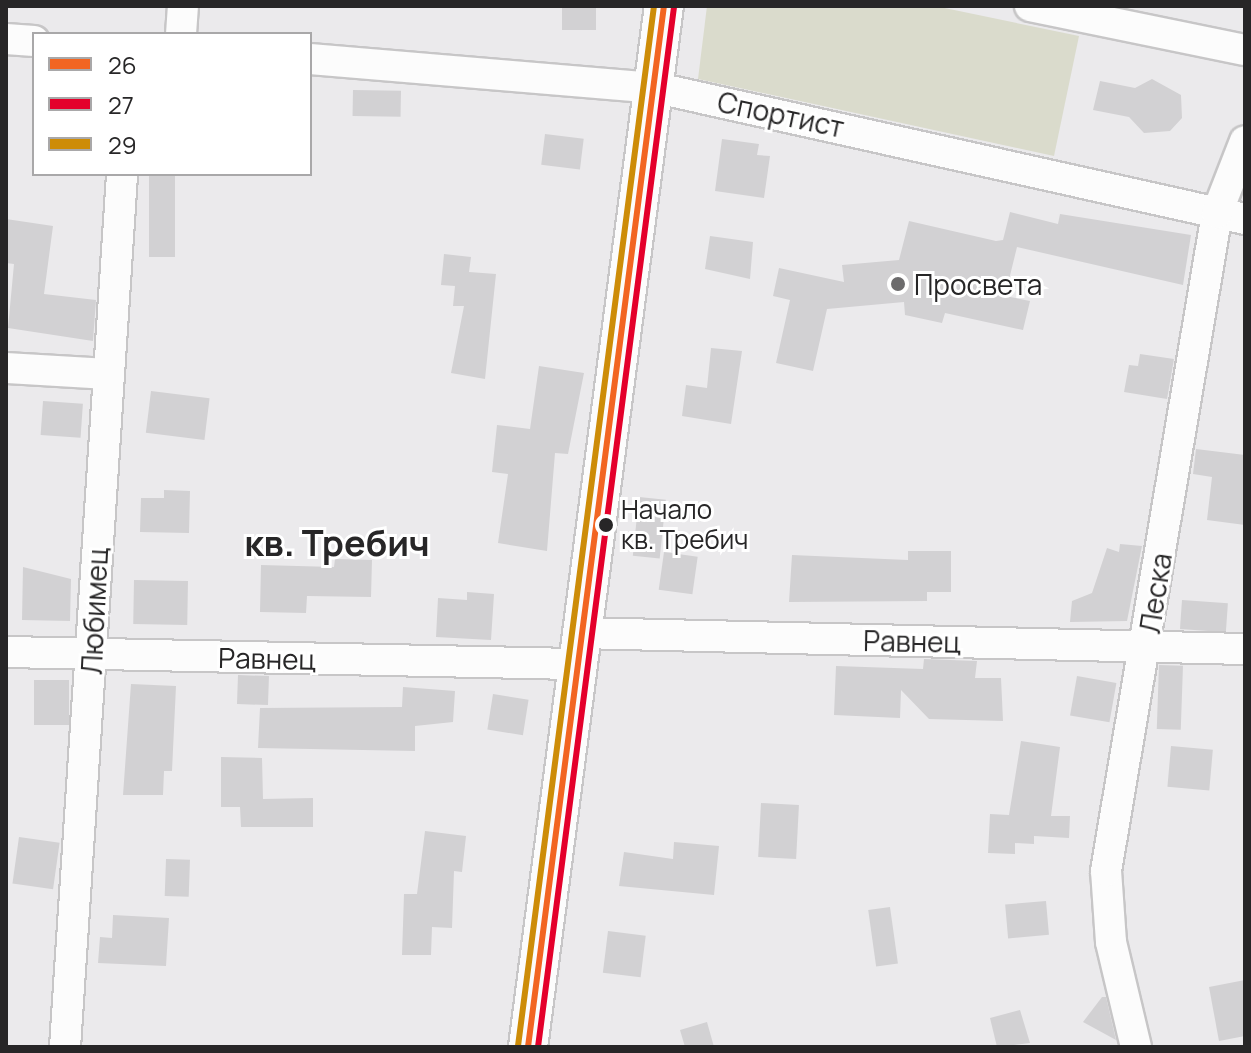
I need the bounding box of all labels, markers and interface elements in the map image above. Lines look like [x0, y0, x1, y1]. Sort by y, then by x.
legend [32, 32, 312, 176]
text: 26 [108, 48, 137, 81]
street label: Спортист [715, 84, 847, 144]
text: 27 [108, 88, 134, 121]
text: 29 [108, 128, 137, 161]
place label: Просвета [914, 267, 1042, 301]
marker: Просвета [889, 275, 907, 293]
place label: Начало кв. Требич [621, 494, 749, 556]
marker: Начало кв. Требич [598, 517, 614, 533]
district label: кв. Требич [244, 521, 430, 565]
street label: Любимец [74, 547, 114, 675]
street label: Леска [1132, 550, 1178, 636]
street label: Равнец [863, 623, 961, 659]
street label: Равнец [218, 640, 316, 676]

